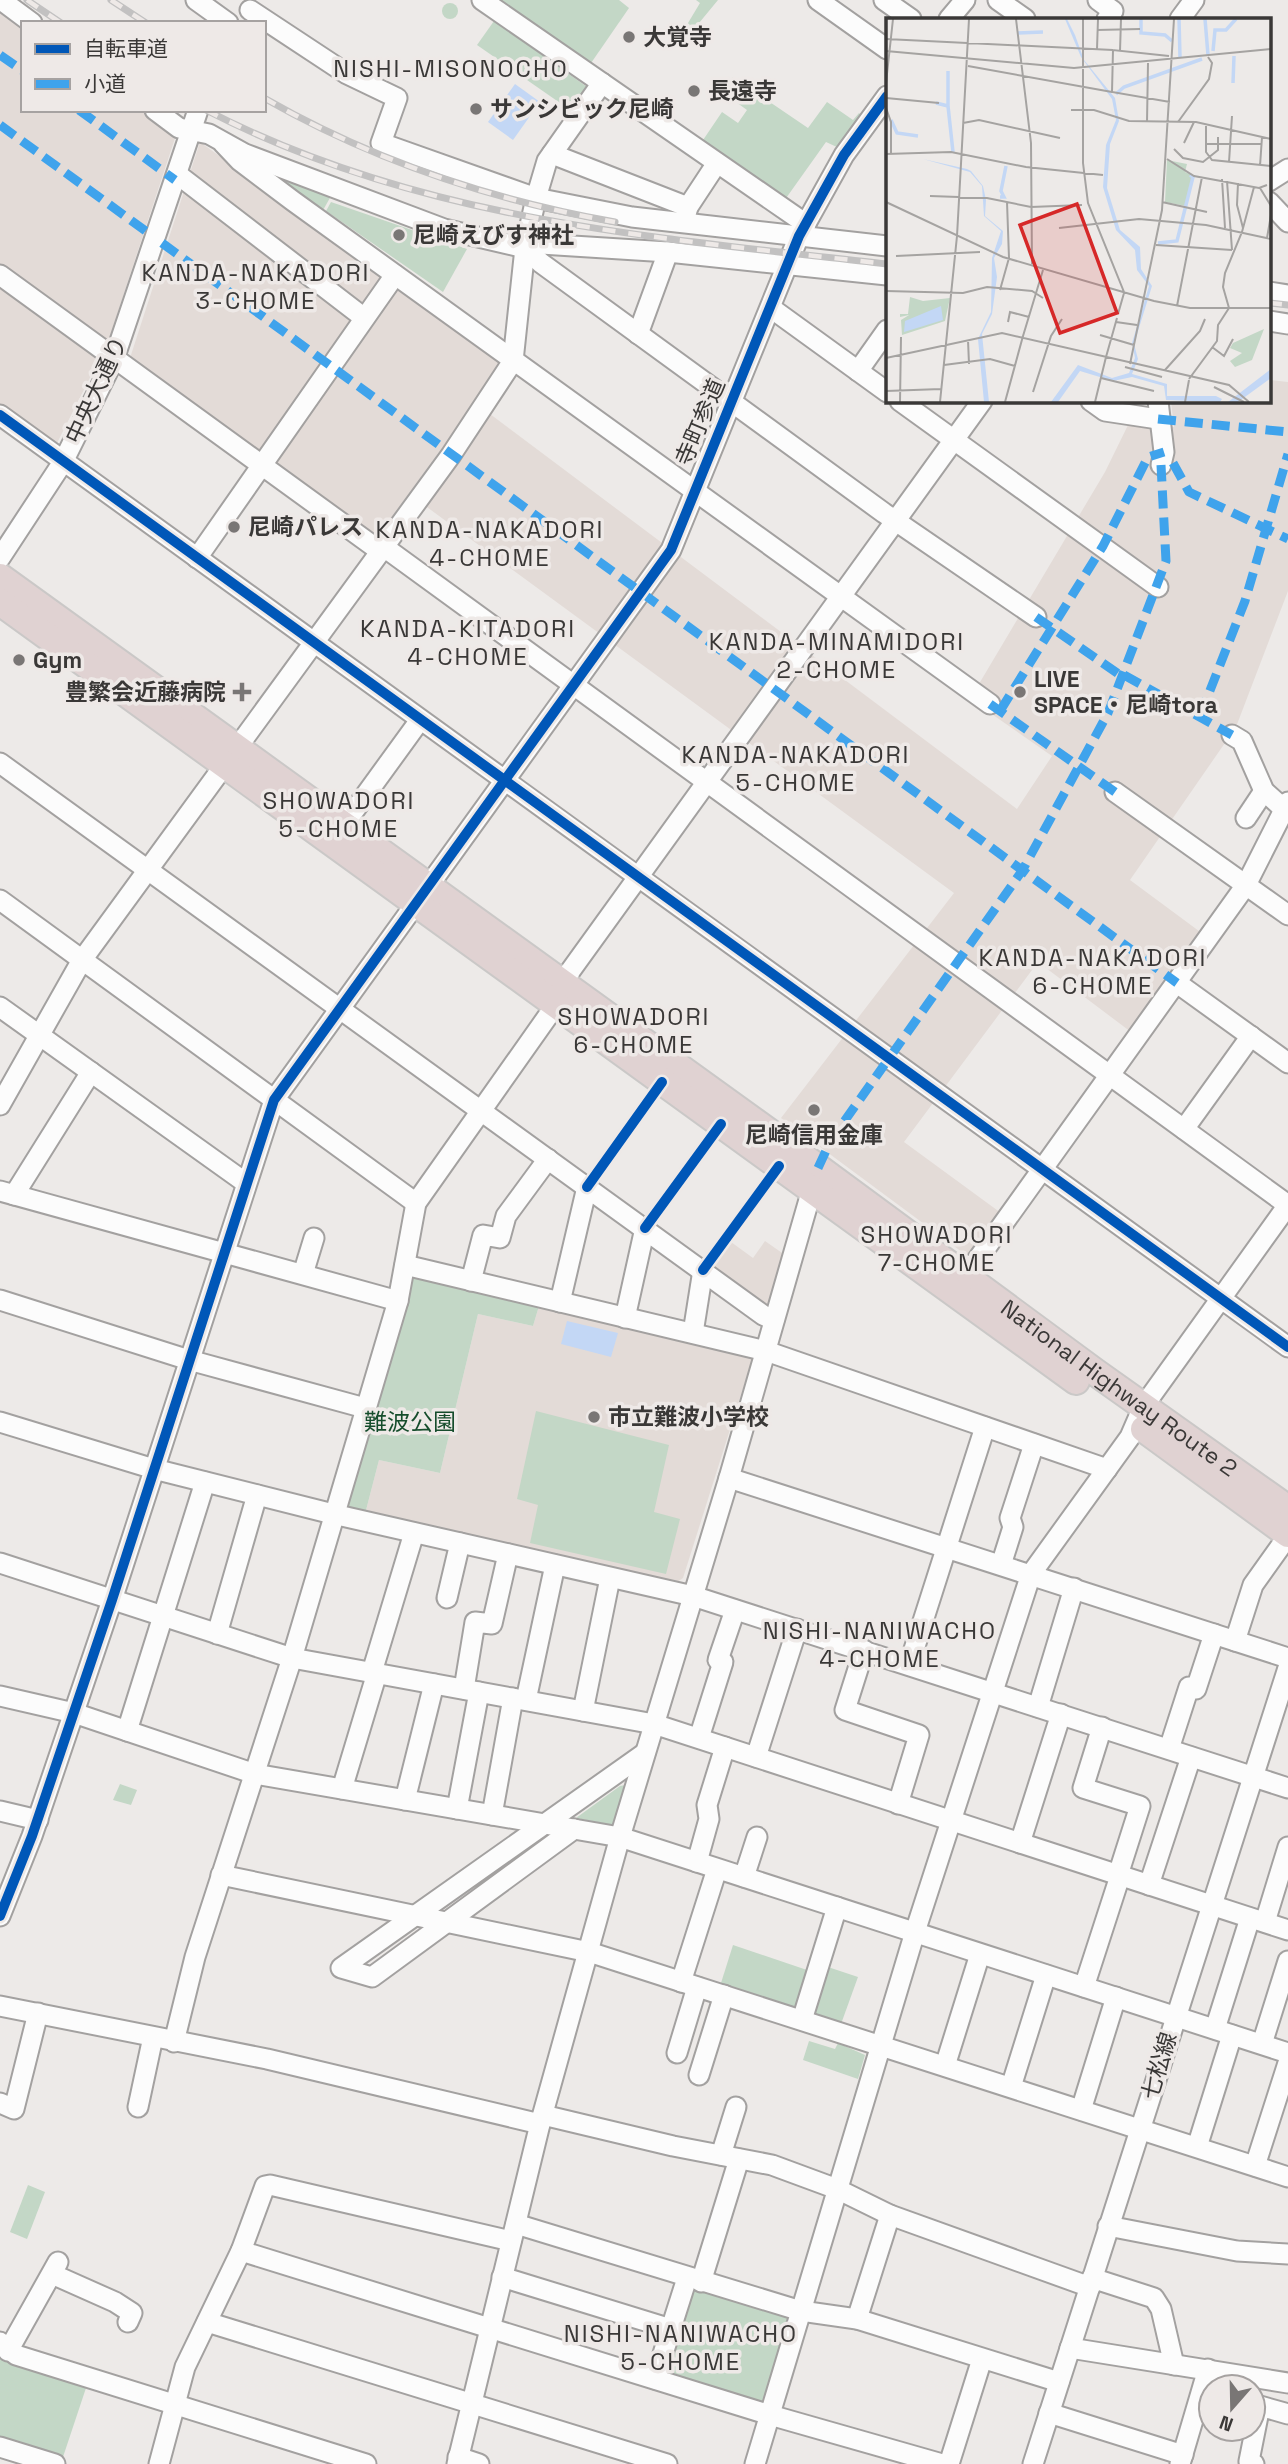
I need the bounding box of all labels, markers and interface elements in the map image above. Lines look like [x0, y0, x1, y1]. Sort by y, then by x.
inset map [886, 18, 1270, 402]
legend [21, 21, 266, 112]
place label: 大覚寺 [643, 22, 712, 52]
marker: 大覚寺 [621, 29, 637, 45]
text: 自転車道 [84, 35, 168, 62]
district label: NISHI-MISONOCHO [333, 53, 569, 84]
text: 小道 [84, 70, 126, 97]
place label: 長遠寺 [708, 76, 777, 106]
marker: 長遠寺 [686, 83, 702, 99]
place label: サンシビック尼崎 [490, 94, 674, 124]
marker: サンシビック尼崎 [468, 101, 484, 117]
place label: 尼崎えびす神社 [413, 220, 574, 250]
marker: 尼崎えびす神社 [391, 227, 407, 243]
district label: KANDA-NAKADORI 3-CHOME [142, 257, 370, 316]
street label: 中央大通り [58, 332, 134, 448]
street label: 寺町参道 [668, 374, 732, 470]
place label: 尼崎パレス [248, 512, 363, 542]
district label: KANDA-NAKADORI 4-CHOME [376, 514, 604, 573]
marker: 尼崎パレス [226, 519, 242, 535]
district label: KANDA-KITADORI 4-CHOME [360, 613, 576, 672]
district label: KANDA-MINAMIDORI 2-CHOME [709, 626, 965, 685]
place label: Gym [33, 645, 82, 675]
marker: Gym [11, 652, 27, 668]
place label: LIVE SPACE・尼崎tora [1034, 664, 1218, 720]
place label: 豊繁会近藤病院 [65, 677, 226, 707]
marker: 豊繁会近藤病院 [232, 682, 252, 702]
marker: LIVE SPACE・尼崎tora [1012, 684, 1028, 700]
district label: KANDA-NAKADORI 5-CHOME [682, 739, 910, 798]
district label: SHOWADORI 5-CHOME [263, 785, 415, 844]
district label: KANDA-NAKADORI 6-CHOME [979, 942, 1207, 1001]
district label: SHOWADORI 6-CHOME [558, 1001, 710, 1060]
marker: 尼崎信用金庫 [806, 1102, 822, 1118]
place label: 尼崎信用金庫 [745, 1120, 883, 1150]
district label: SHOWADORI 7-CHOME [861, 1219, 1013, 1278]
street label: National Highway Route 2 [995, 1293, 1243, 1483]
place label: 市立難波小学校 [608, 1402, 769, 1432]
park label: 難波公園 [364, 1407, 456, 1437]
marker: 市立難波小学校 [586, 1409, 602, 1425]
district label: NISHI-NANIWACHO 4-CHOME [763, 1615, 997, 1674]
street label: 七松線 [1135, 2029, 1183, 2103]
district label: NISHI-NANIWACHO 5-CHOME [564, 2318, 798, 2377]
north arrow [1197, 2373, 1267, 2443]
text: N [1216, 2410, 1237, 2437]

